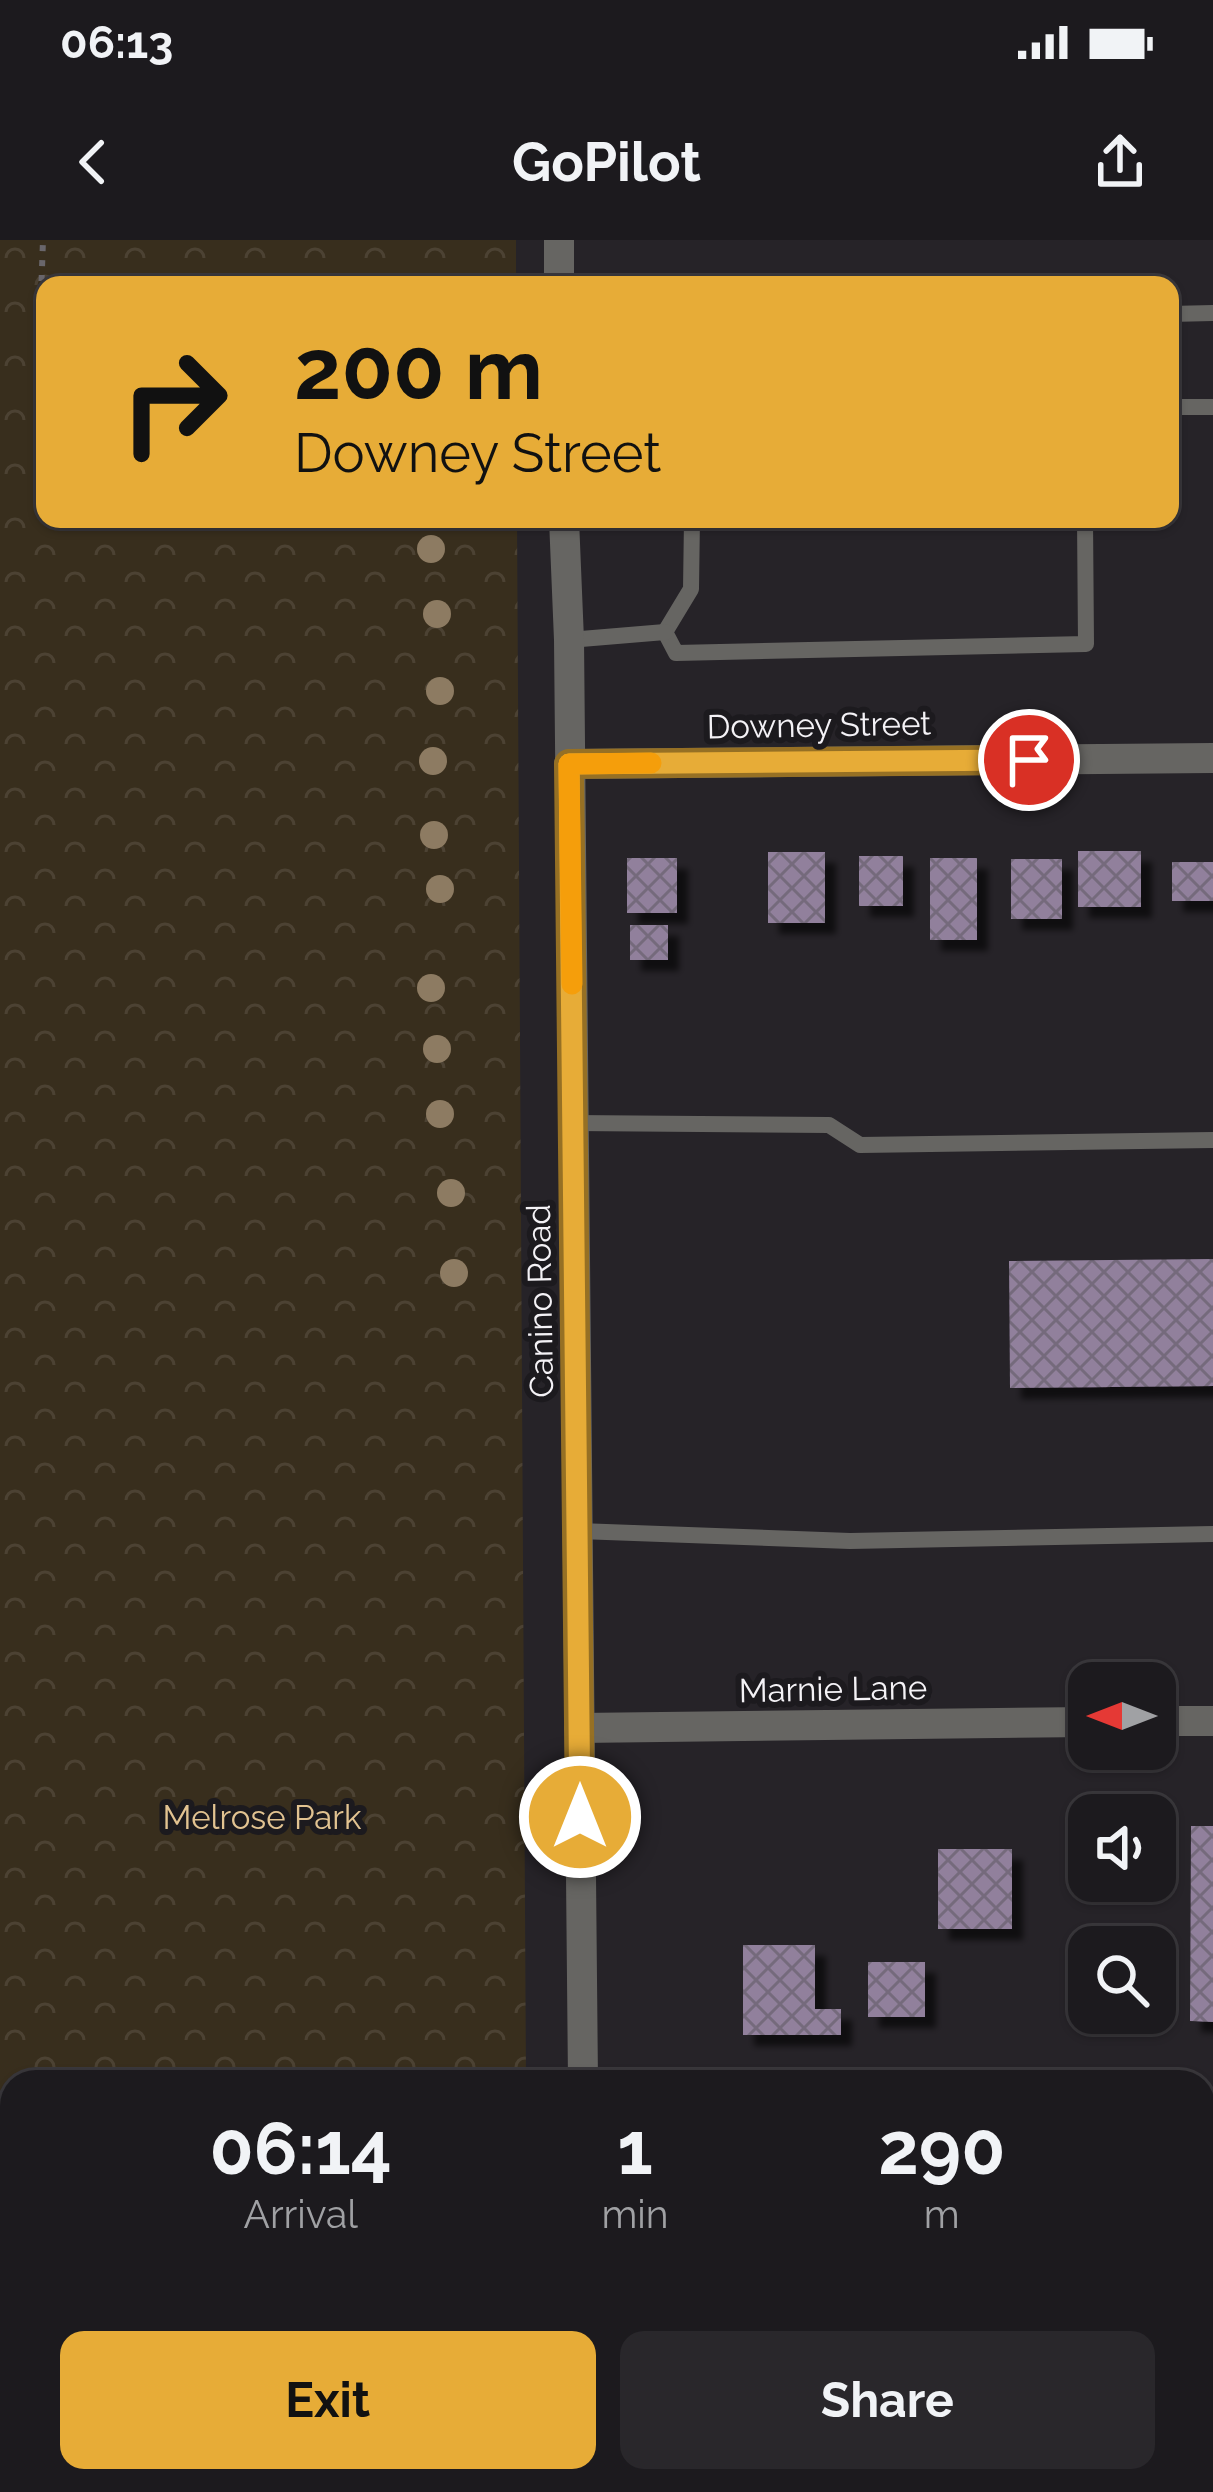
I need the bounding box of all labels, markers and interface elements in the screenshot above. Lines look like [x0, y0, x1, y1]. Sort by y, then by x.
text: 06:13 [60, 16, 173, 69]
icon: back [60, 129, 126, 195]
icon: share [1087, 129, 1153, 195]
text: GoPilot [512, 130, 701, 194]
text: 200 m [294, 320, 543, 419]
icon: right [96, 324, 252, 480]
text: Downey Street [294, 421, 661, 485]
street label: Downey Street [706, 704, 932, 746]
pin [978, 709, 1080, 811]
icon: arrive [996, 727, 1062, 793]
street label: Canino Road [519, 1204, 561, 1398]
north arrow [1068, 1662, 1176, 1770]
map controls [1068, 1662, 1176, 2034]
street label: Marnie Lane [738, 1668, 928, 1710]
position arrow [517, 1754, 643, 1880]
button: sound [1068, 1794, 1176, 1902]
park label: Melrose Park [163, 1798, 362, 1837]
button: search [1068, 1926, 1176, 2034]
text: 06:14 [210, 2106, 392, 2191]
text: 1 [617, 2106, 653, 2191]
text: 290 [878, 2106, 1005, 2191]
text: Arrival [244, 2191, 358, 2237]
text: min [602, 2191, 669, 2237]
text: m [924, 2191, 960, 2237]
button: Exit [60, 2331, 596, 2469]
button: Share [620, 2331, 1155, 2469]

